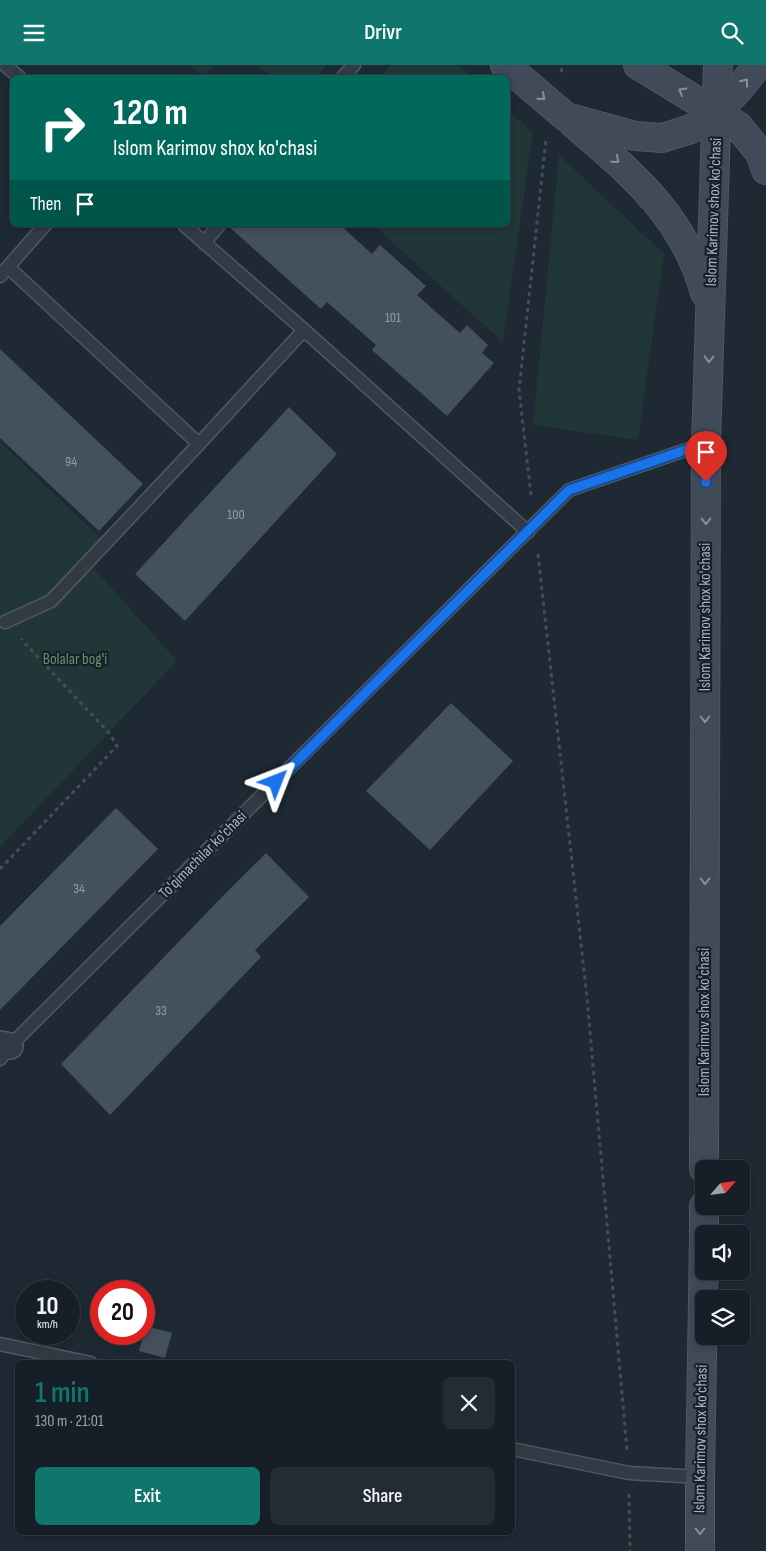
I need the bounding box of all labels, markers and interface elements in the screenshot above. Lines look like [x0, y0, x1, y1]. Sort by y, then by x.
icon: menu [20, 19, 48, 47]
text: Drivr [364, 19, 402, 46]
icon: search [718, 19, 746, 47]
one-way arrow [739, 78, 748, 88]
one-way arrow [678, 88, 687, 98]
one-way arrow [537, 91, 546, 100]
text: 120 m [113, 92, 188, 135]
icon: right [30, 95, 95, 160]
text: Islom Karimov shox ko'chasi [113, 135, 317, 162]
street label: Islom Karimov shox ko'chasi [702, 137, 726, 287]
one-way arrow [611, 154, 620, 163]
icon: arrive [71, 190, 99, 218]
text: Then [30, 193, 61, 216]
house number: 101 [385, 309, 401, 326]
one-way arrow [704, 355, 715, 363]
pin [685, 431, 727, 482]
icon: arrive [692, 438, 720, 466]
house number: 94 [65, 453, 77, 470]
house number: 100 [227, 506, 245, 523]
one-way arrow [701, 518, 711, 525]
street label: Islom Karimov shox ko'chasi [696, 543, 715, 691]
park label: Bolalar bog'i [43, 650, 107, 669]
one-way arrow [700, 715, 710, 723]
position arrow [249, 755, 301, 807]
street label: To'qimachilar ko'chasi [155, 807, 251, 903]
one-way arrow [700, 878, 710, 885]
house number: 34 [73, 880, 85, 897]
street label: Islom Karimov shox ko'chasi [695, 948, 714, 1096]
house number: 33 [155, 1002, 167, 1019]
north arrow [695, 1160, 750, 1215]
map controls [695, 1160, 750, 1345]
button: sound [695, 1225, 750, 1280]
speed limit sign: 20 [90, 1280, 155, 1345]
button: layers [695, 1290, 750, 1345]
text: 10 [37, 1291, 58, 1322]
text: km/h [37, 1317, 58, 1332]
street label: Islom Karimov shox ko'chasi [690, 1365, 712, 1513]
text: 1 min [35, 1375, 90, 1411]
button: close [443, 1377, 495, 1429]
text: 130 m · 21:01 [35, 1412, 104, 1431]
button: Exit [35, 1467, 260, 1525]
button: Share [270, 1467, 495, 1525]
one-way arrow [695, 1528, 705, 1535]

